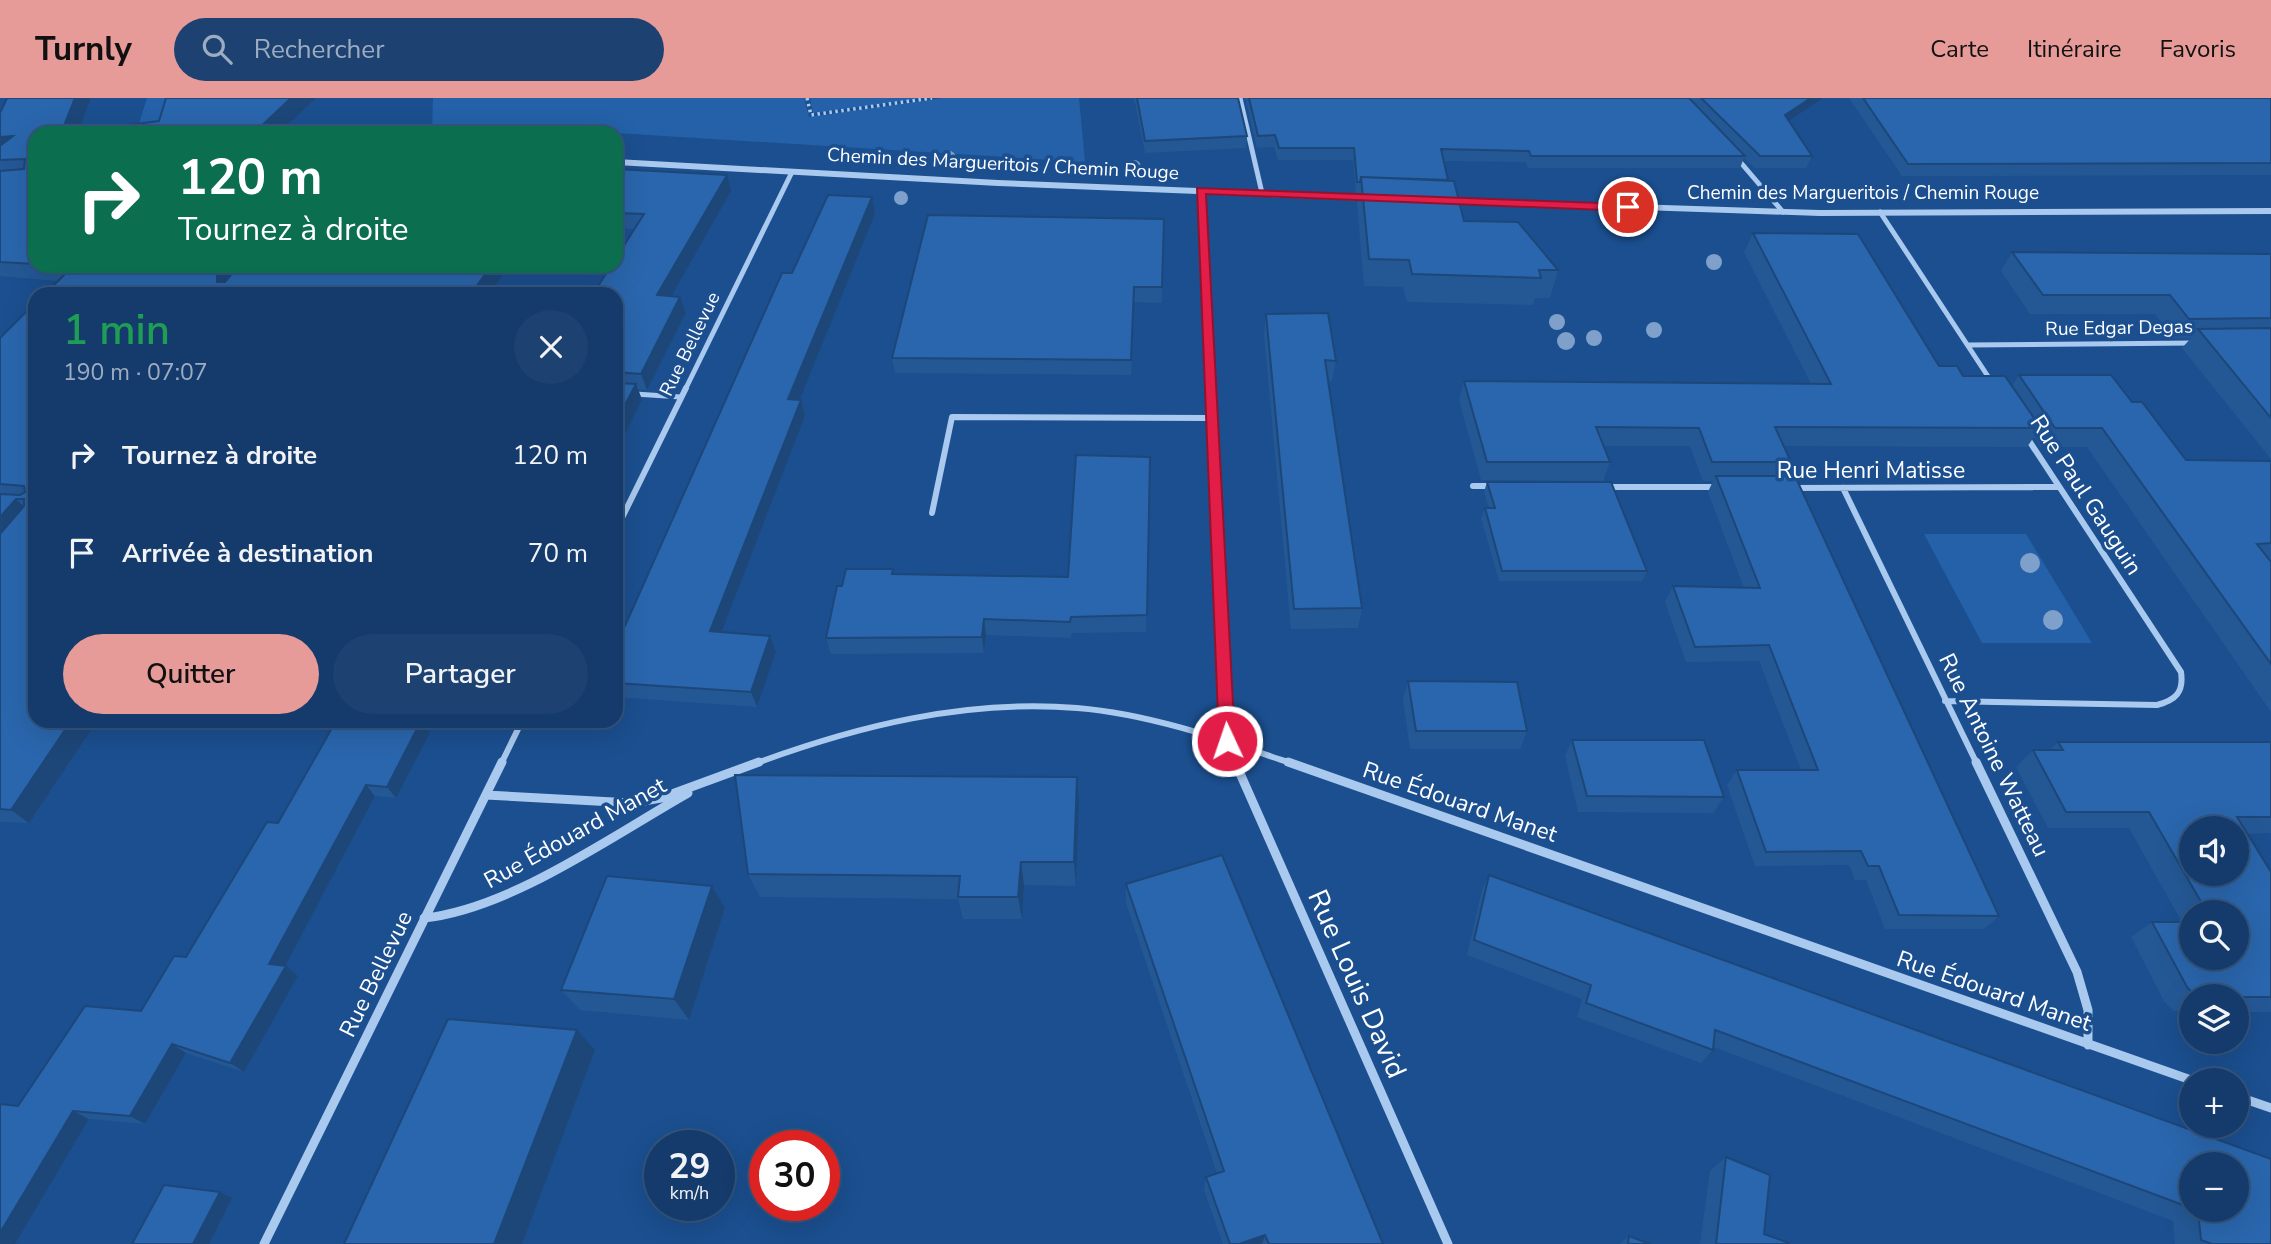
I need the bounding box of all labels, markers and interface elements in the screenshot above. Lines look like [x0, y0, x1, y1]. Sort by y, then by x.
search box [174, 18, 664, 81]
text: Turnly [35, 27, 132, 72]
icon: search [198, 30, 236, 68]
text: Rechercher [254, 32, 384, 67]
text: Carte [1930, 33, 1989, 65]
text: Itinéraire [2027, 33, 2121, 65]
text: Favoris [2159, 33, 2236, 65]
street label: Chemin des Margueritois / Chemin Rouge [826, 142, 1180, 186]
text: 120 m [178, 144, 322, 211]
icon: right [63, 154, 154, 245]
pin [1598, 177, 1658, 237]
street label: Chemin des Margueritois / Chemin Rouge [1687, 180, 2039, 206]
icon: arrive [1609, 188, 1647, 226]
text: Tournez à droite [178, 208, 409, 251]
street label: Rue Bellevue [654, 288, 726, 400]
text: 1 min [63, 302, 170, 359]
button: close [514, 310, 588, 384]
street label: Rue Edgar Degas [2045, 314, 2193, 342]
text: 190 m · 07:07 [63, 357, 208, 388]
street label: Rue Paul Gauguin [2023, 409, 2149, 581]
icon: right [63, 436, 101, 474]
text: Tournez à droite [122, 438, 317, 473]
text: 120 m [512, 438, 588, 473]
street label: Rue Henri Matisse [1777, 455, 1965, 486]
icon: arrive [63, 534, 101, 572]
text: Arrivée à destination [122, 536, 373, 571]
text: 70 m [528, 536, 588, 571]
button: Quitter [63, 634, 319, 714]
button: Partager [333, 634, 588, 714]
street label: Rue Antoine Watteau [1931, 648, 2057, 862]
position arrow [1190, 704, 1264, 778]
street label: Rue Édouard Manet [1359, 754, 1562, 850]
street label: Rue Édouard Manet [478, 770, 672, 896]
map controls [2179, 816, 2249, 1222]
button: sound [2179, 816, 2249, 886]
street label: Rue Louis David [1298, 884, 1416, 1084]
button: search [2179, 900, 2249, 970]
street label: Rue Bellevue [332, 906, 420, 1042]
street label: Rue Édouard Manet [1893, 943, 2096, 1039]
button: layers [2179, 984, 2249, 1054]
button: + [2179, 1068, 2249, 1138]
speed limit sign: 30 [749, 1130, 840, 1221]
text: 29 [668, 1143, 711, 1190]
button: − [2179, 1152, 2249, 1222]
text: km/h [670, 1181, 709, 1205]

